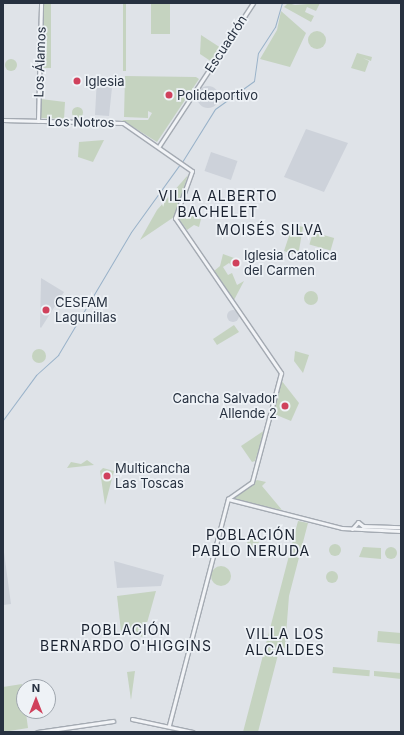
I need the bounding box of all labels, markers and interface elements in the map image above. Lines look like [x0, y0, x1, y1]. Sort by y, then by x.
street label: Escuadrón [202, 12, 250, 76]
street label: Los Álamos [31, 26, 49, 98]
place label: Iglesia [85, 73, 125, 89]
marker: Iglesia [72, 76, 82, 86]
place label: Polideportivo [177, 87, 258, 103]
marker: Polideportivo [164, 90, 174, 100]
street label: Los Notros [47, 114, 115, 130]
district label: VILLA ALBERTO BACHELET [158, 188, 278, 220]
district label: MOISÉS SILVA [216, 222, 324, 238]
place label: Iglesia Catolica del Carmen [244, 248, 337, 279]
marker: Iglesia Catolica del Carmen [231, 258, 241, 268]
place label: CESFAM Lagunillas [55, 295, 117, 326]
marker: CESFAM Lagunillas [40, 304, 52, 316]
place label: Cancha Salvador Allende 2 [172, 391, 277, 422]
marker: Cancha Salvador Allende 2 [280, 401, 290, 411]
place label: Multicancha Las Toscas [115, 461, 190, 492]
marker: Multicancha Las Toscas [102, 471, 112, 481]
district label: POBLACIÓN PABLO NERUDA [192, 527, 310, 560]
district label: POBLACIÓN BERNARDO O'HIGGINS [40, 622, 212, 654]
district label: VILLA LOS ALCALDES [245, 626, 325, 658]
north arrow [16, 679, 56, 719]
text: N [32, 681, 40, 695]

